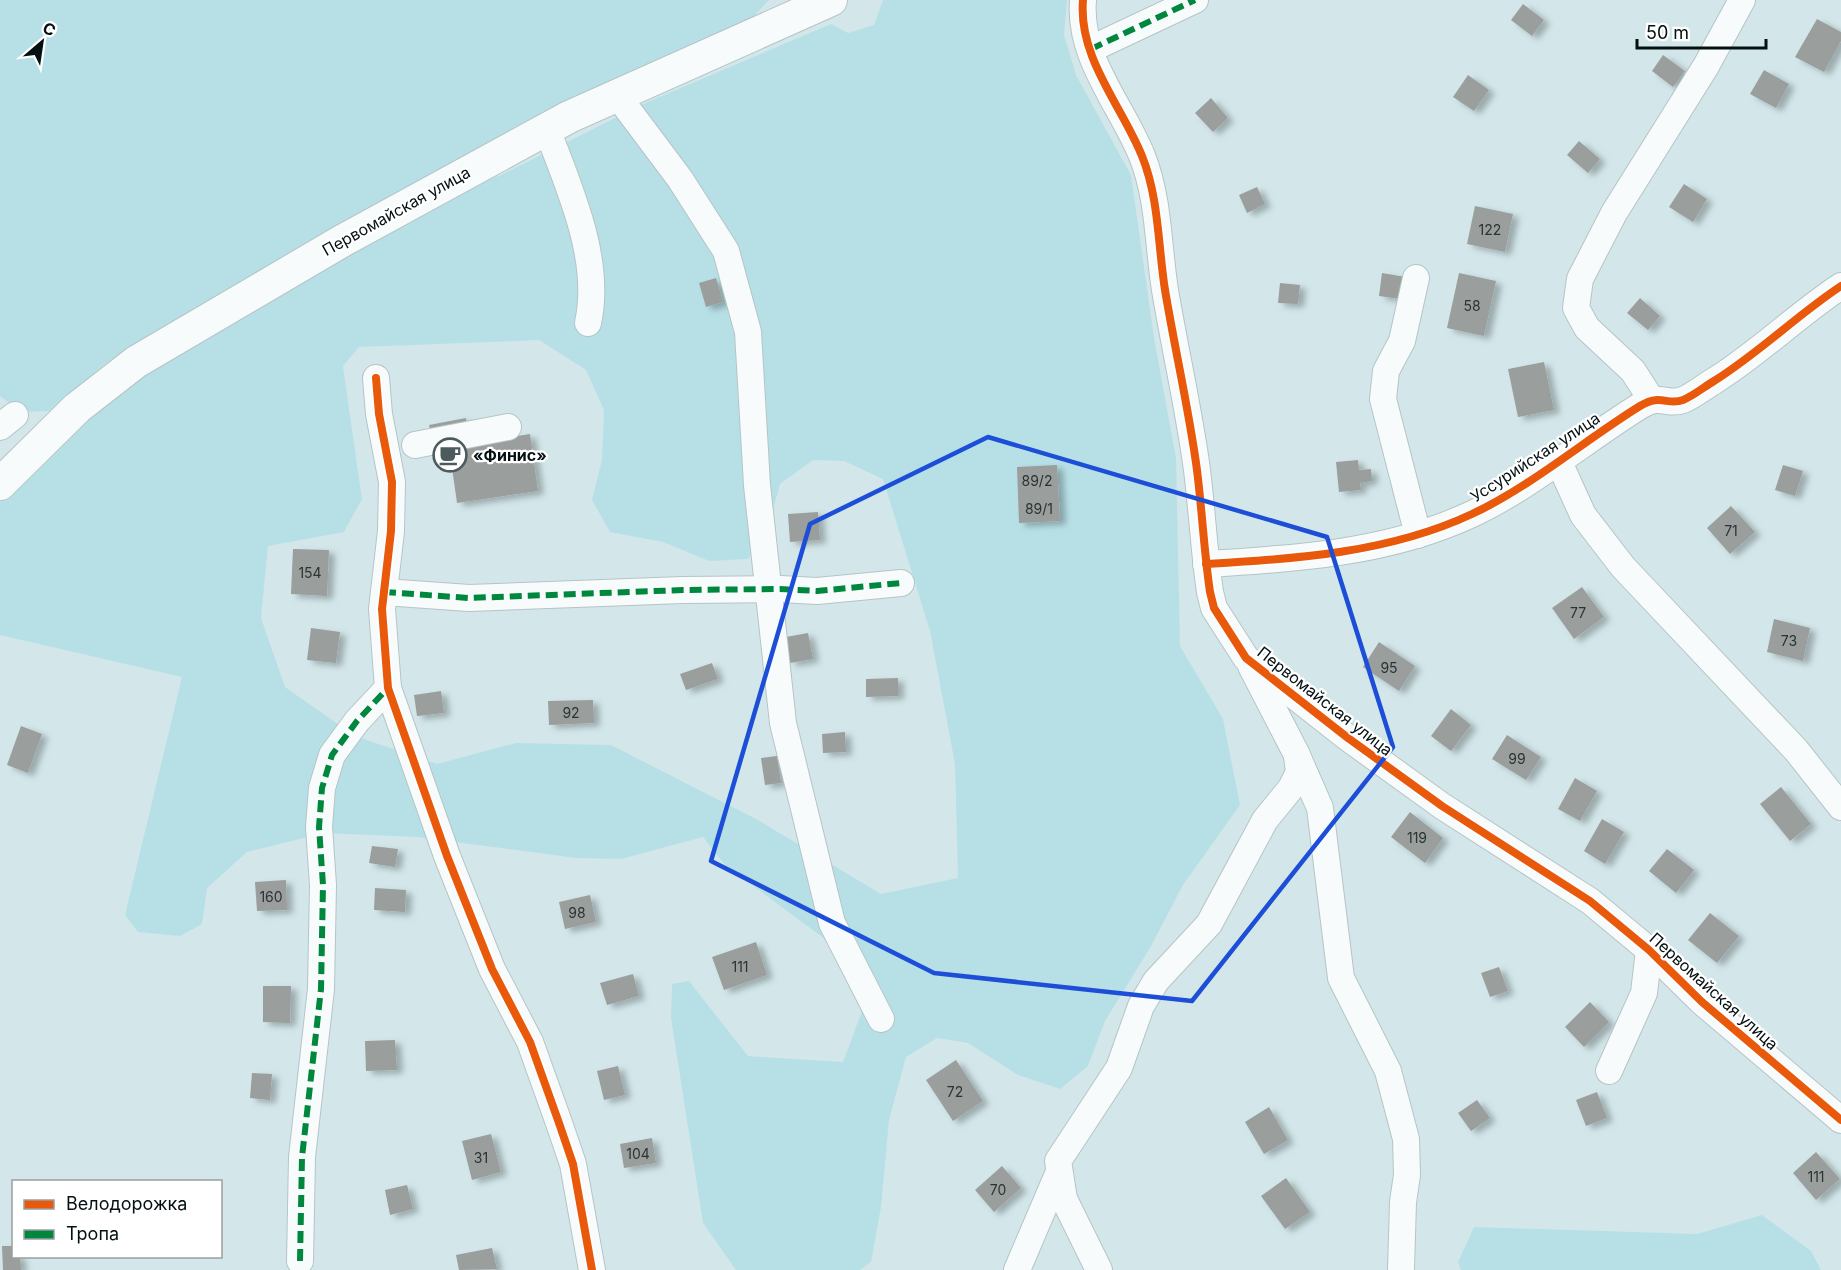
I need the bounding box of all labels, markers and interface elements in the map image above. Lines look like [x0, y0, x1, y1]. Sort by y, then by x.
north arrow [12, 12, 72, 72]
scale bar [1637, 12, 1766, 50]
text: С [39, 17, 59, 41]
text: 50 m [1646, 22, 1689, 43]
street label: Первомайская улица [319, 162, 473, 260]
house number: 122 [1479, 221, 1501, 238]
house number: 58 [1463, 297, 1481, 314]
street label: Уссурийская улица [1467, 408, 1603, 506]
cafe icon: «Финис» [432, 437, 468, 473]
place label: «Финис» [473, 445, 547, 465]
house number: 89/2 [1022, 472, 1052, 489]
house number: 89/1 [1025, 500, 1053, 517]
house number: 71 [1724, 522, 1738, 539]
house number: 154 [298, 564, 322, 581]
house number: 77 [1570, 604, 1586, 621]
house number: 73 [1781, 632, 1797, 649]
street label: Первомайская улица [1253, 642, 1397, 760]
house number: 95 [1380, 659, 1398, 676]
house number: 92 [562, 704, 580, 721]
house number: 99 [1508, 750, 1526, 767]
house number: 119 [1407, 829, 1427, 846]
house number: 160 [259, 888, 283, 905]
house number: 98 [568, 904, 586, 921]
street label: Первомайская улица [1646, 928, 1782, 1054]
house number: 111 [731, 958, 749, 975]
house number: 72 [947, 1083, 963, 1100]
house number: 104 [626, 1145, 650, 1162]
house number: 31 [474, 1149, 488, 1166]
house number: 111 [1807, 1168, 1825, 1185]
legend [12, 1180, 222, 1258]
house number: 70 [990, 1181, 1006, 1198]
text: Велодорожка [66, 1193, 187, 1214]
text: Тропа [66, 1223, 119, 1244]

